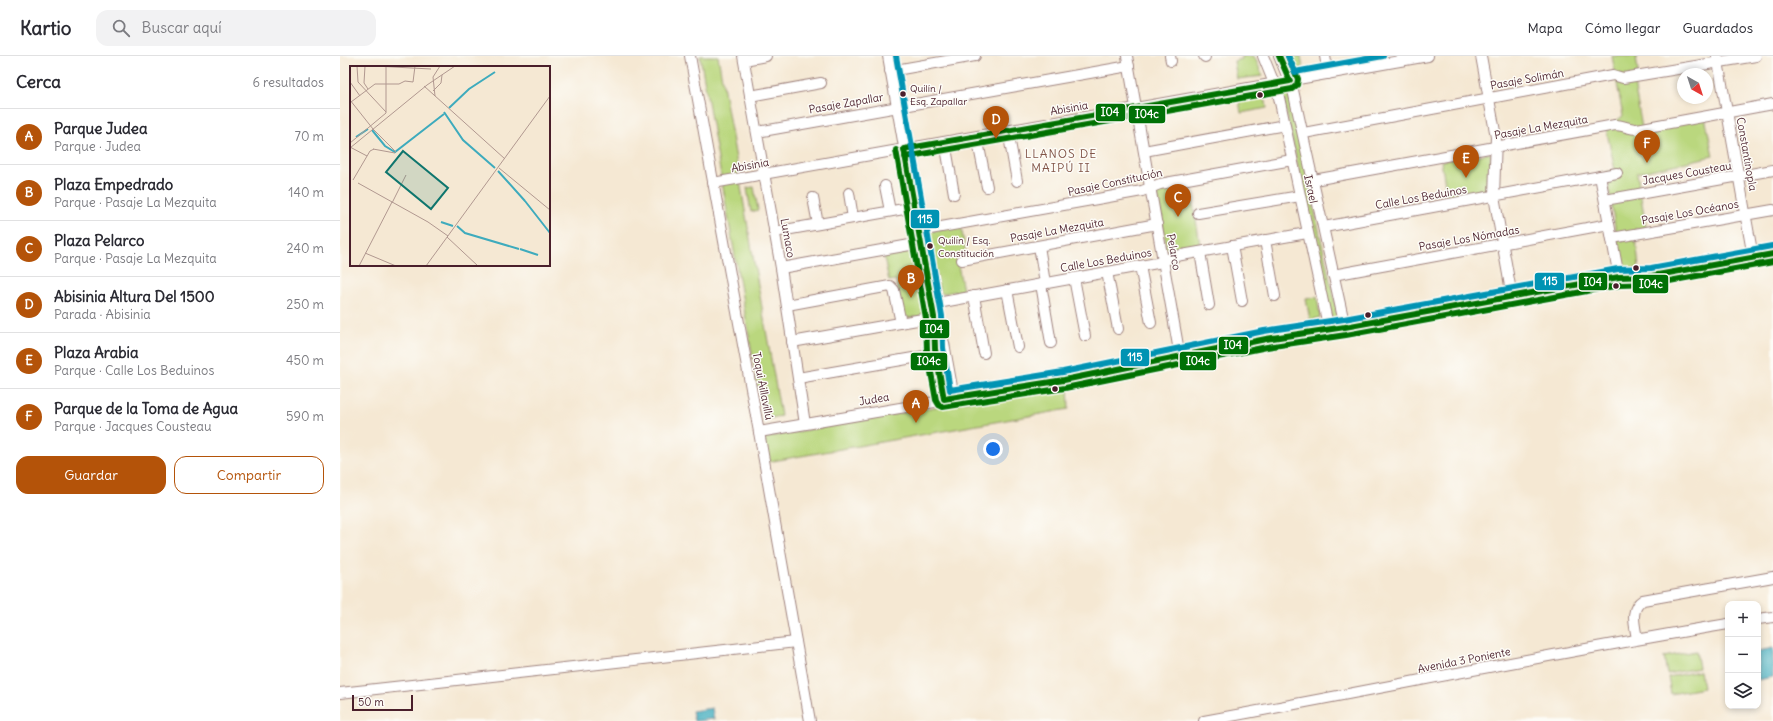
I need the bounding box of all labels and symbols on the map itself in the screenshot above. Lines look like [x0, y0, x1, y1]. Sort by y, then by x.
inset map [350, 66, 550, 266]
street label: Pasaje Solimán [1489, 66, 1565, 92]
north arrow [1677, 68, 1713, 104]
place label: Quilín / Esq. Zapallar [910, 82, 967, 108]
street label: Pasaje Zapallar [808, 89, 885, 116]
marker: Quilín / Esq. Zapallar [898, 89, 908, 99]
unlabelled marker [1255, 90, 1265, 100]
street label: Abisinia [1049, 98, 1089, 118]
line badge: I04 [1095, 103, 1126, 122]
text: I04 [1101, 105, 1120, 119]
line badge: I04c [1128, 105, 1166, 124]
pin: D [983, 106, 1009, 139]
text: I04c [1135, 107, 1159, 121]
street label: Pasaje La Mezquita [1493, 112, 1589, 142]
street label: Constantinopla [1734, 116, 1760, 192]
pin: F [1634, 130, 1660, 163]
pin: E [1453, 145, 1479, 178]
district label: LLANOS DE MAIPÚ II [1025, 146, 1097, 175]
street label: Abisinia [730, 155, 770, 175]
street label: Jacques Cousteau [1641, 158, 1733, 188]
street label: Pasaje Constitución [1066, 165, 1164, 199]
street label: Israel [1301, 173, 1321, 205]
street label: Calle Los Beduinos [1374, 182, 1468, 212]
pin: C [1165, 184, 1191, 217]
street label: Pasaje Los Océanos [1640, 197, 1740, 227]
line badge: 115 [910, 209, 940, 229]
text: 115 [917, 212, 933, 226]
street label: Pasaje La Mezquita [1009, 215, 1105, 245]
street label: Lumaco [778, 217, 798, 259]
street label: Pasaje Los Nómadas [1418, 222, 1520, 254]
street label: Pelarco [1164, 233, 1184, 271]
place label: Quilín / Esq. Constitución [938, 234, 994, 260]
marker: Quilín / Esq. Constitución [925, 241, 935, 251]
street label: Calle Los Beduinos [1059, 245, 1153, 275]
unlabelled marker [1631, 263, 1641, 273]
pin: B [898, 265, 924, 298]
line badge: 115 [1534, 272, 1565, 291]
line badge: I04 [1578, 272, 1608, 291]
text: 115 [1542, 274, 1558, 288]
line badge: I04c [1632, 274, 1669, 294]
text: I04 [1584, 275, 1603, 289]
text: I04c [1639, 277, 1663, 291]
unlabelled marker [1611, 281, 1621, 291]
unlabelled marker [1363, 310, 1373, 320]
line badge: I04 [919, 319, 950, 339]
text: I04 [925, 322, 944, 336]
line badge: I04 [1218, 336, 1249, 355]
text: I04 [1224, 338, 1243, 352]
line badge: 115 [1120, 348, 1150, 367]
text: 115 [1127, 350, 1143, 364]
street label: Toqui Aillavillú [750, 351, 777, 422]
line badge: I04c [1179, 351, 1217, 371]
line badge: I04c [910, 352, 948, 371]
text: I04c [917, 354, 941, 368]
text: I04c [1186, 354, 1210, 368]
unlabelled marker [1050, 384, 1060, 394]
street label: Judea [858, 389, 890, 409]
pin: A [903, 390, 929, 423]
your location [983, 439, 1003, 459]
street label: Avenida 3 Poniente [1416, 644, 1512, 676]
scale bar [352, 693, 413, 712]

